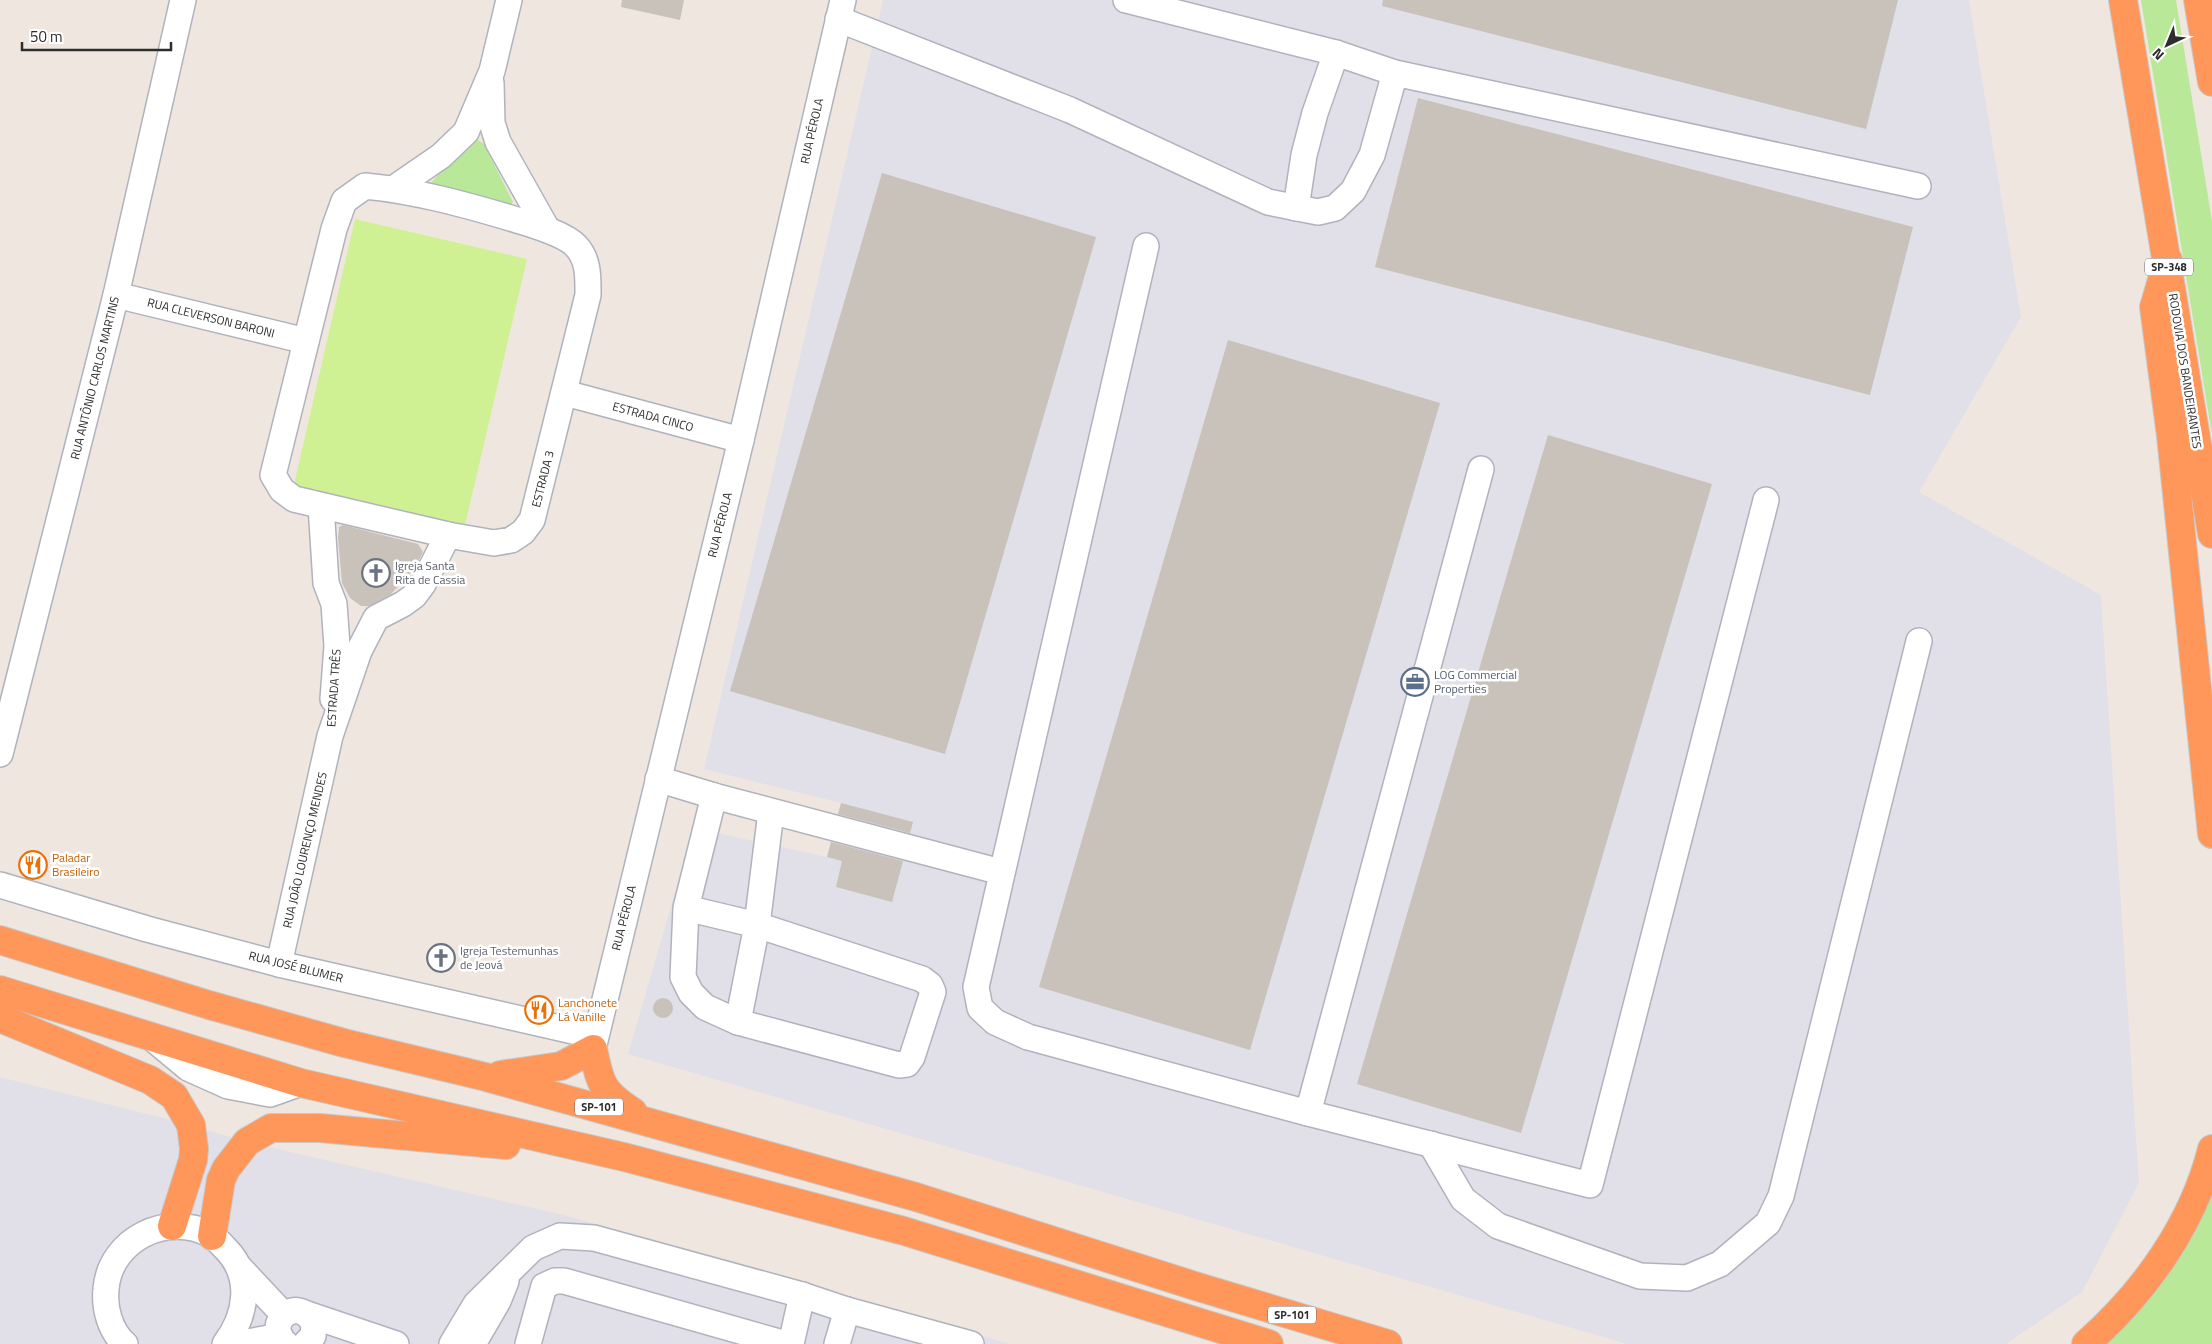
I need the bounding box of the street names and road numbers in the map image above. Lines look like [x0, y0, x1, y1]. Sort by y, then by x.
street label: RUA PÉROLA [795, 96, 828, 166]
road number: SP-348 [2145, 258, 2193, 276]
street label: RUA CLEVERSON BARONI [145, 292, 277, 343]
street label: RODOVIA DOS BANDEIRANTES [2164, 292, 2207, 450]
street label: RUA ANTÔNIO CARLOS MARTINS [65, 294, 124, 462]
street label: ESTRADA CINCO [611, 397, 696, 436]
street label: ESTRADA 3 [526, 448, 559, 509]
street label: RUA PÉROLA [702, 490, 737, 560]
street label: ESTRADA TRÊS [321, 648, 346, 728]
street label: RUA JOÃO LOURENÇO MENDES [277, 770, 332, 930]
street label: RUA PÉROLA [606, 883, 641, 953]
street label: RUA JOSÉ BLUMER [247, 946, 345, 987]
road number: SP-101 [575, 1098, 623, 1116]
road number: SP-101 [1268, 1306, 1316, 1324]

